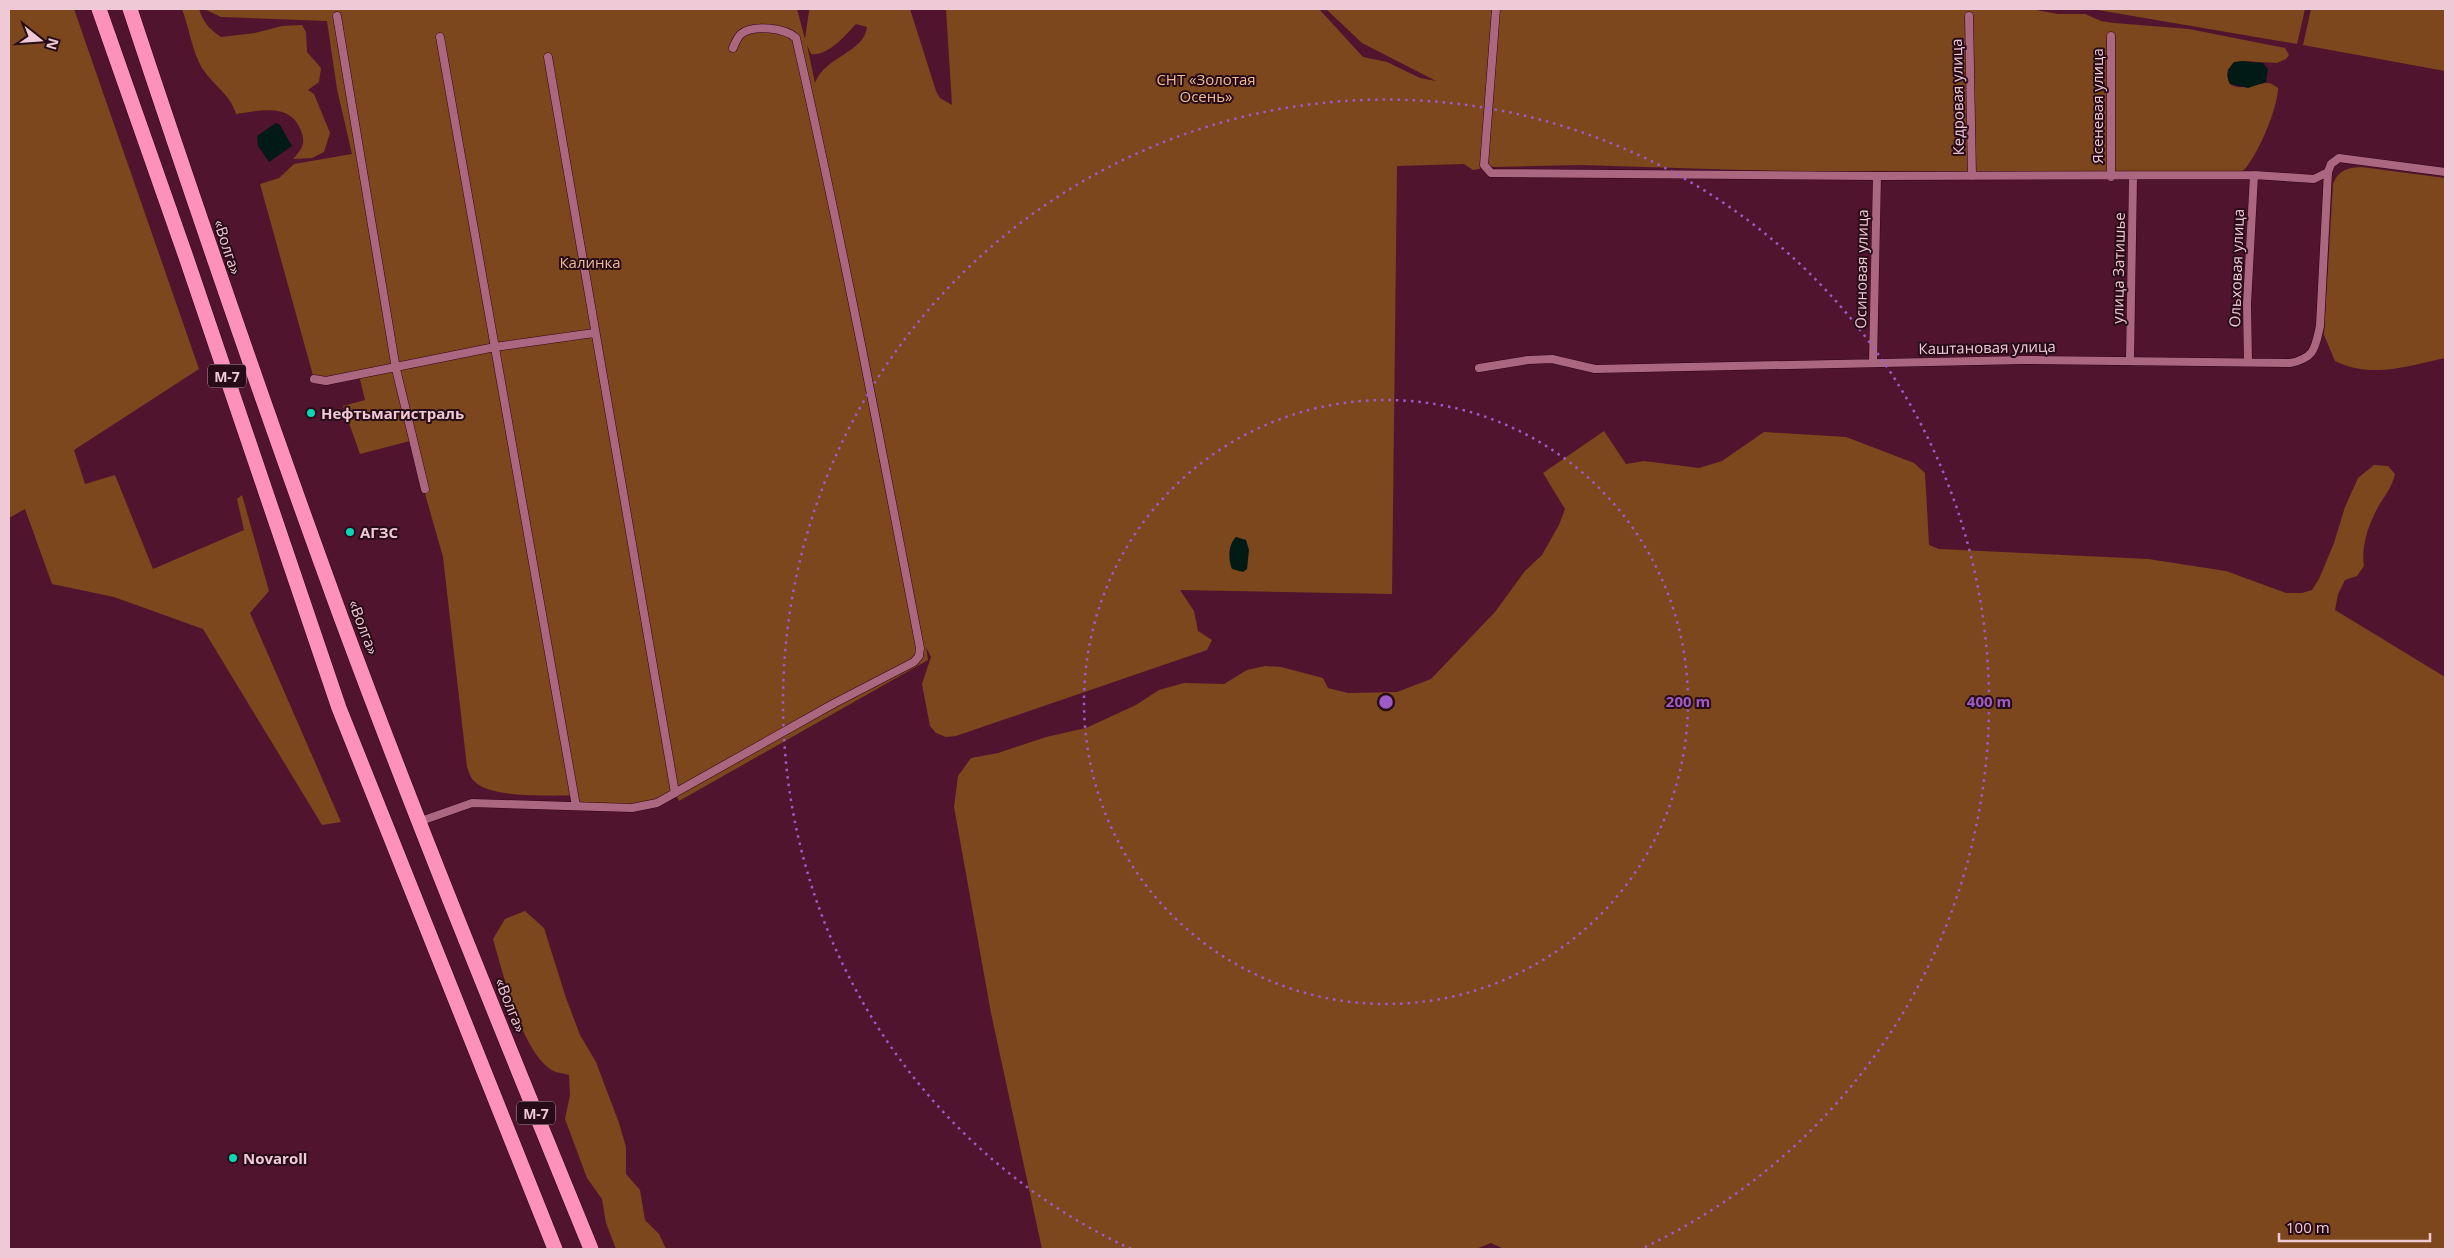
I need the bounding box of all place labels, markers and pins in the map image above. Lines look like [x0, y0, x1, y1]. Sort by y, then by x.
place label: Нефтьмагистраль [321, 403, 464, 423]
marker: Нефтьмагистраль [305, 407, 317, 419]
place label: АГЗС [360, 522, 398, 542]
marker: АГЗС [344, 526, 356, 538]
centre of rings [1377, 693, 1395, 711]
place label: Novaroll [243, 1148, 307, 1168]
marker: Novaroll [227, 1152, 239, 1164]

